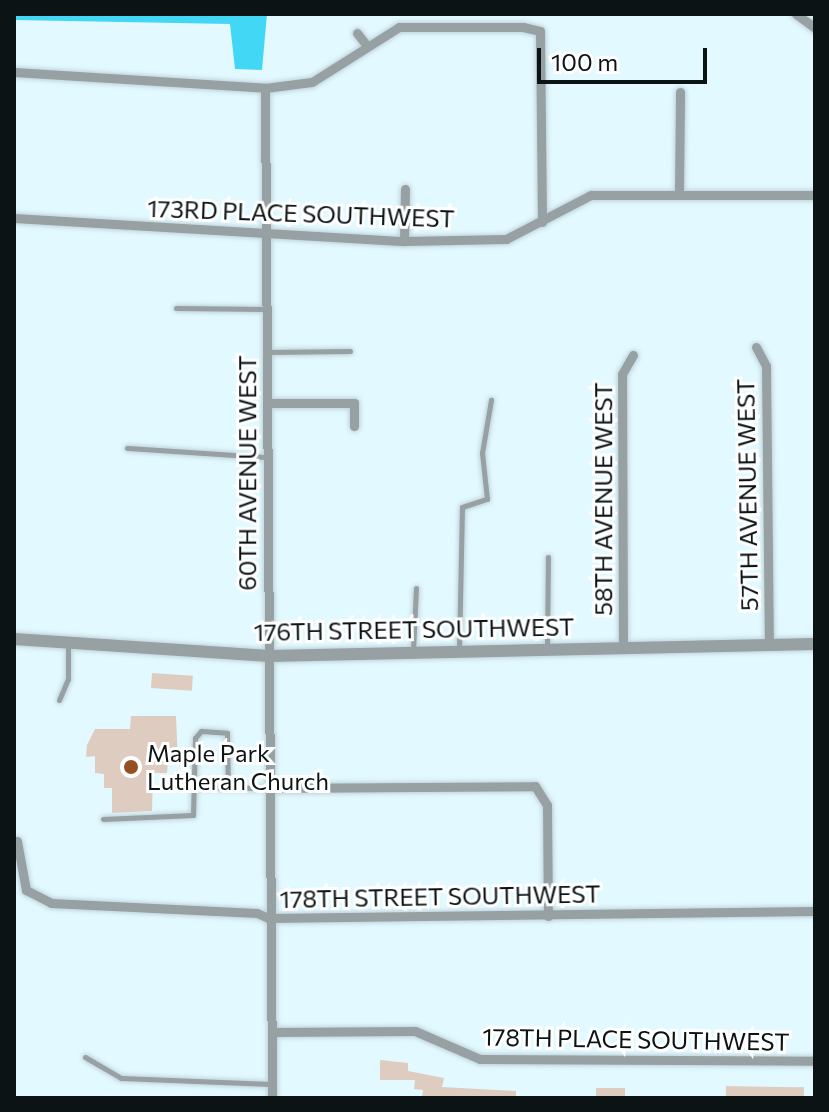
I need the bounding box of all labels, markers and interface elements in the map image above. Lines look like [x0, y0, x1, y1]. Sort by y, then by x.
scale bar [541, 32, 711, 82]
text: 100 m [551, 47, 618, 76]
street label: 173RD PLACE SOUTHWEST [147, 193, 455, 233]
street label: 60TH AVENUE WEST [233, 355, 261, 591]
street label: 57TH AVENUE WEST [731, 379, 763, 611]
street label: 58TH AVENUE WEST [589, 382, 617, 616]
street label: 176TH STREET SOUTHWEST [253, 612, 575, 646]
place label: Maple Park Lutheran Church [147, 739, 329, 795]
marker: Maple Park Lutheran Church [122, 758, 140, 776]
street label: 178TH STREET SOUTHWEST [279, 879, 601, 913]
street label: 178TH PLACE SOUTHWEST [482, 1022, 790, 1056]

